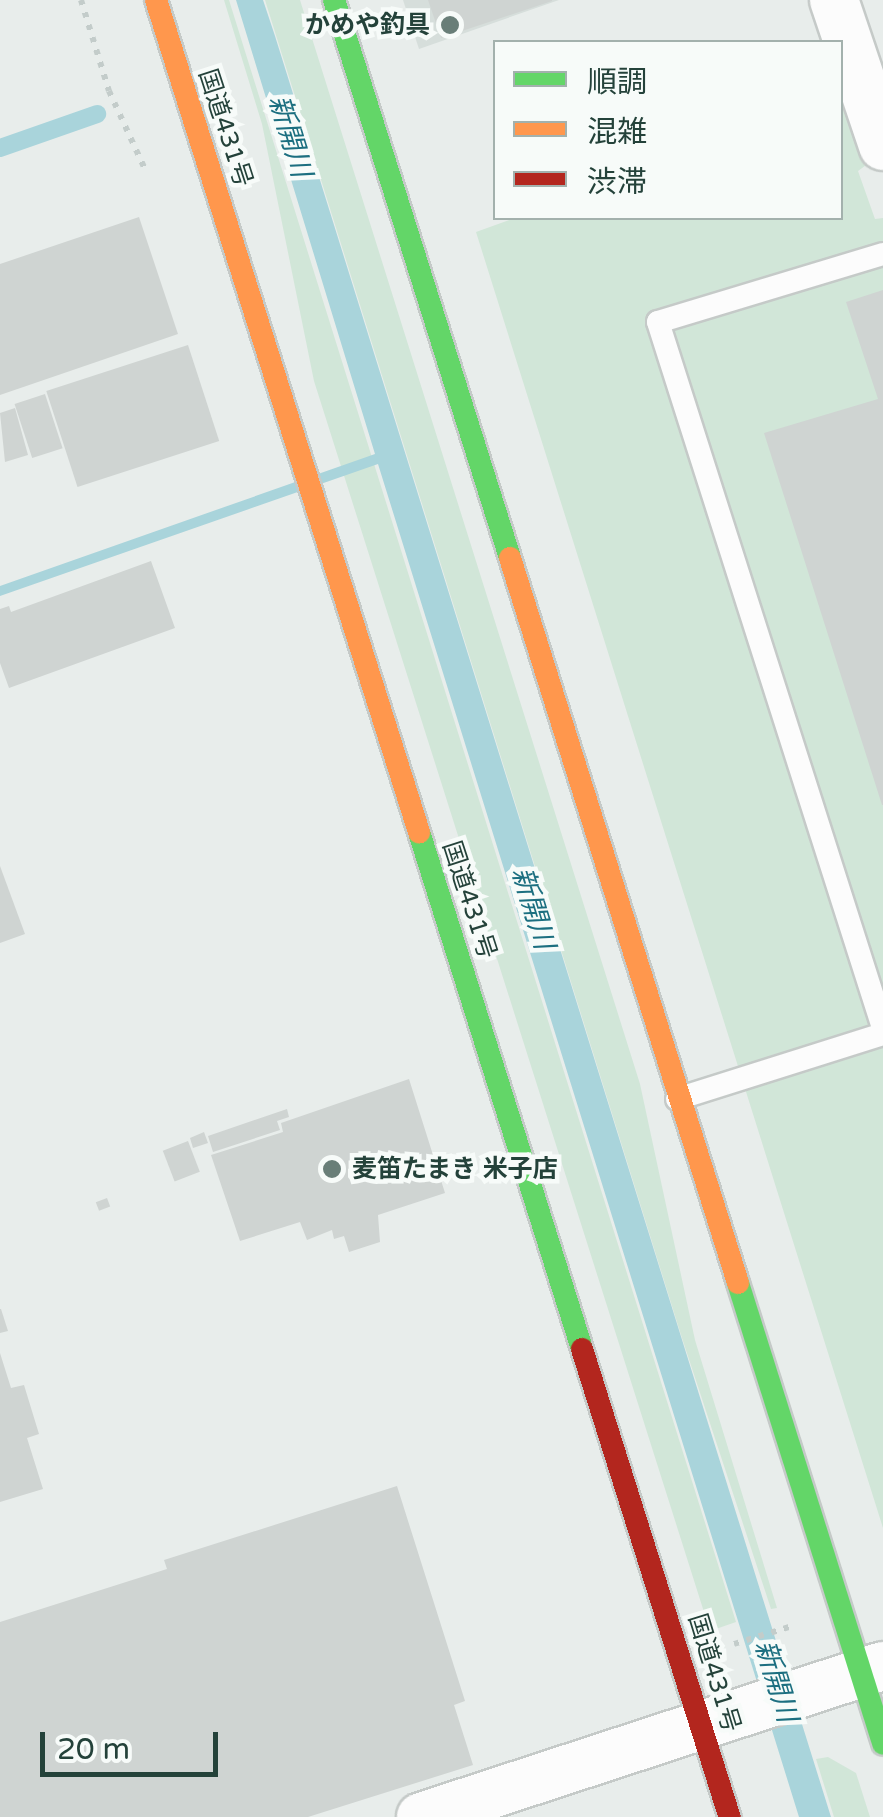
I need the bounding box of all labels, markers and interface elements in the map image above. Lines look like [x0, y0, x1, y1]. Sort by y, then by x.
place label: かめや釣具 [305, 10, 430, 40]
marker: かめや釣具 [439, 14, 461, 36]
legend [493, 40, 843, 220]
text: 順調 [587, 64, 647, 101]
street label: 国道431号 [192, 65, 258, 191]
water label: 新開川 [262, 91, 318, 181]
text: 混雑 [587, 114, 647, 151]
text: 渋滞 [587, 164, 647, 201]
street label: 国道431号 [436, 837, 502, 963]
water label: 新開川 [505, 863, 561, 953]
place label: 麦笛たまき 米子店 [352, 1154, 558, 1184]
marker: 麦笛たまき 米子店 [321, 1158, 343, 1180]
street label: 国道431号 [682, 1610, 746, 1736]
water label: 新開川 [748, 1636, 804, 1726]
scale bar [45, 1712, 222, 1774]
text: 20 m [57, 1731, 130, 1768]

